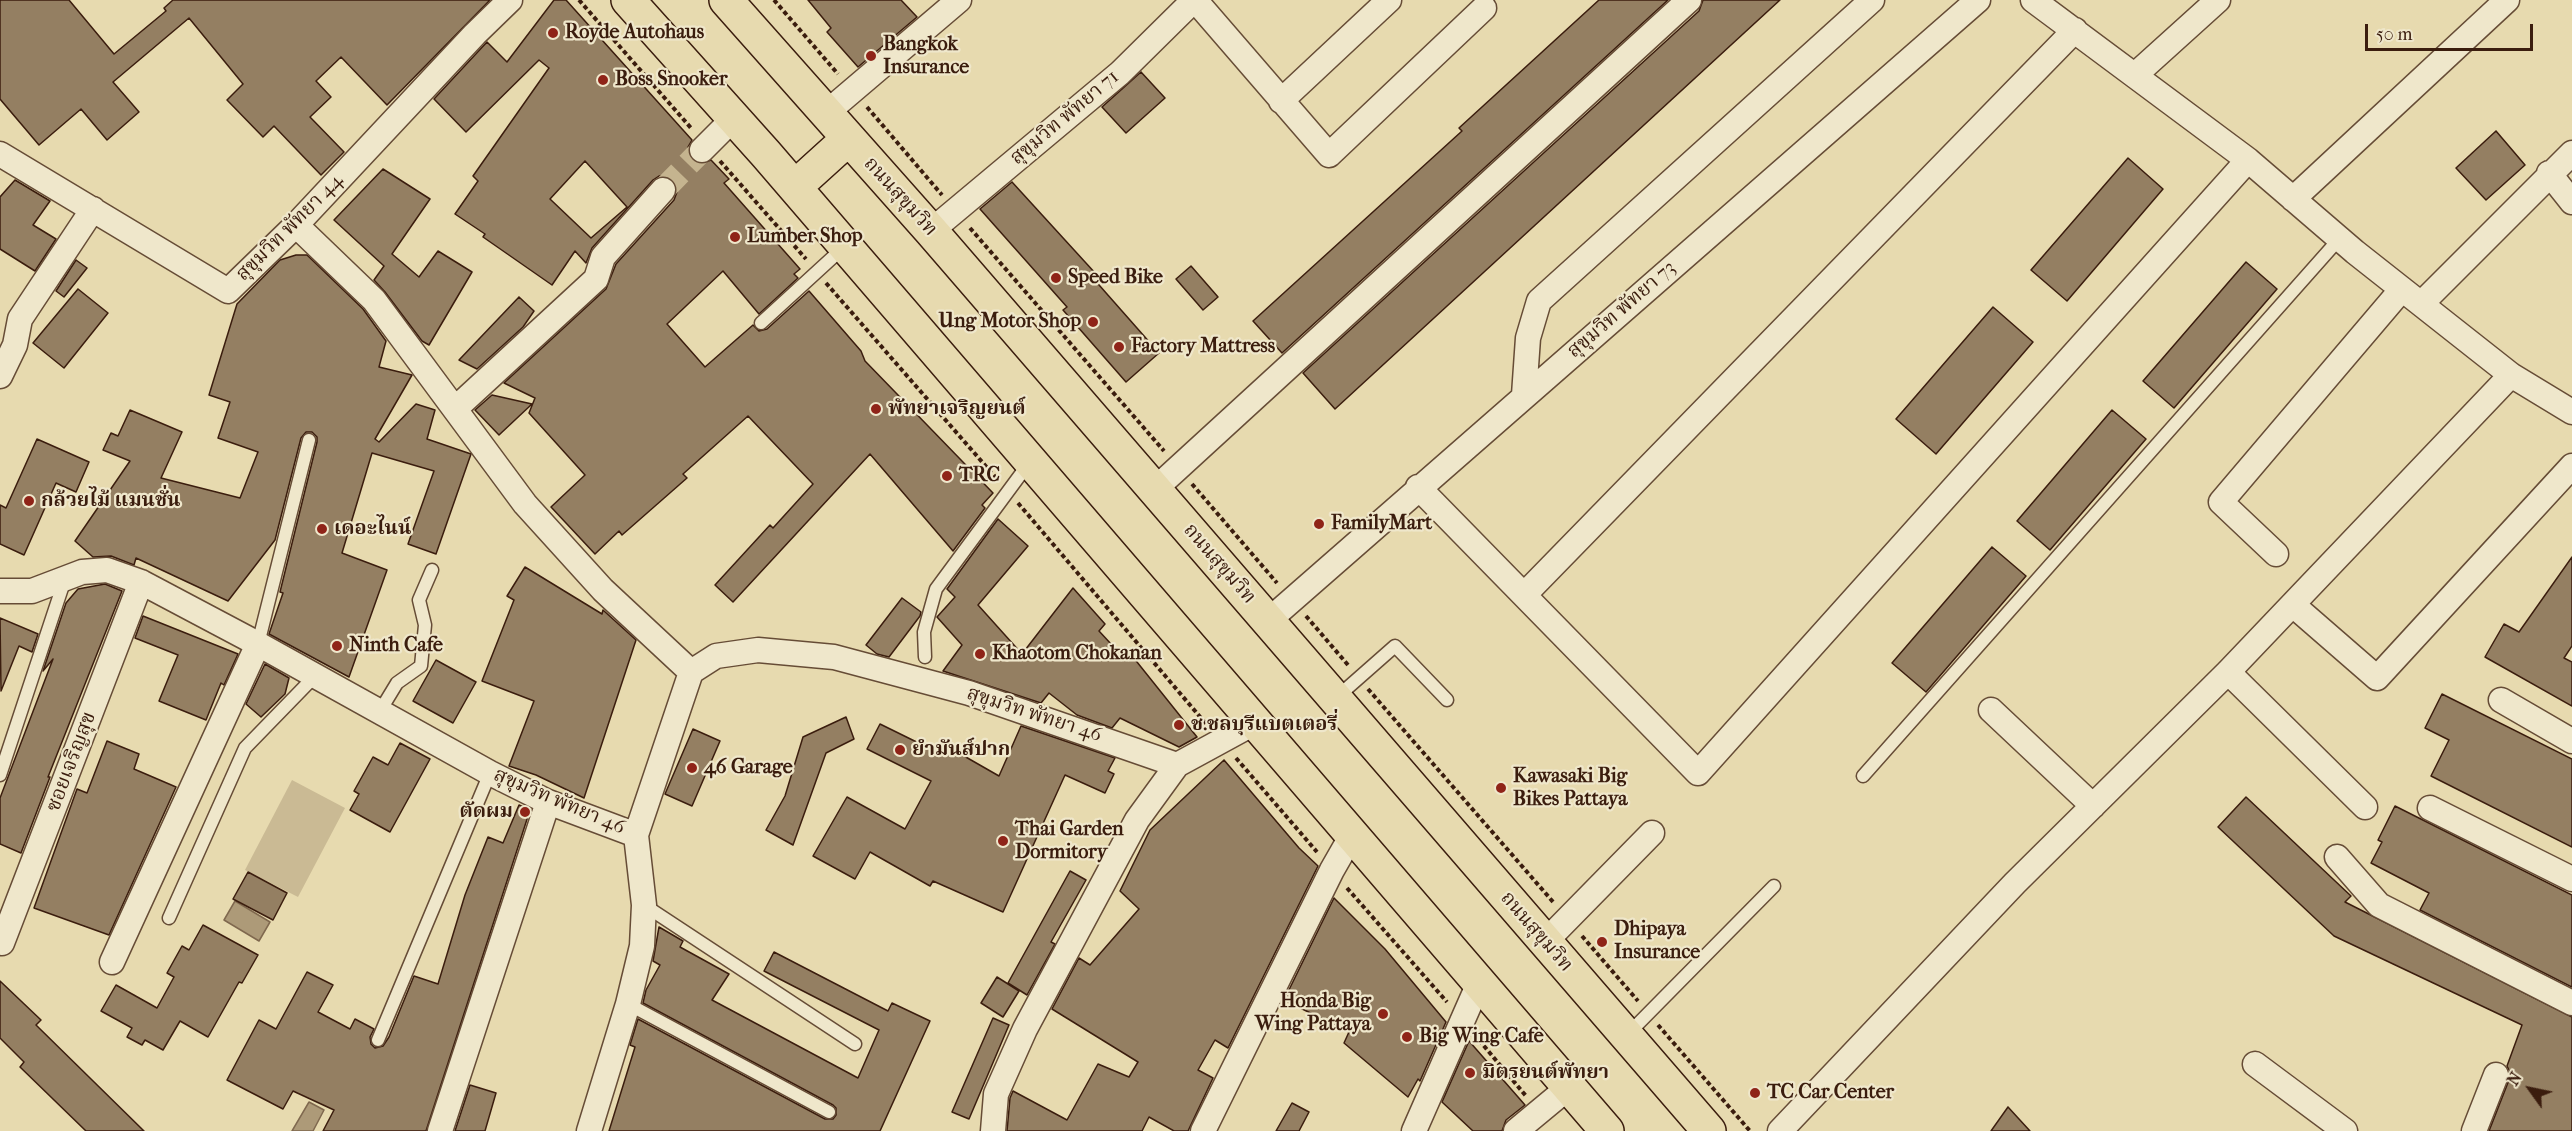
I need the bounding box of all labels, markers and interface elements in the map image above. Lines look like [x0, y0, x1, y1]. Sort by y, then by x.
scale bar [2368, 12, 2536, 50]
place label: Royde Autohaus [565, 21, 704, 45]
text: 50 m [2376, 24, 2412, 45]
marker: Royde Autohaus [546, 26, 560, 40]
place label: Bangkok Insurance [883, 33, 969, 80]
marker: Bangkok Insurance [864, 49, 878, 63]
street label: สุขุมวิท พัทยา 71 [1006, 66, 1124, 170]
place label: Boss Snooker [615, 68, 728, 92]
marker: Boss Snooker [596, 73, 610, 87]
street label: ถนนสุขุมวิท [858, 152, 942, 242]
street label: สุขุมวิท พัทยา 44 [231, 169, 349, 287]
place label: Lumber Shop [747, 225, 863, 249]
marker: Lumber Shop [728, 230, 742, 244]
street label: สุขุมวิท พัทยา 73 [1563, 256, 1681, 364]
place label: Speed Bike [1068, 266, 1163, 290]
marker: Speed Bike [1049, 271, 1063, 285]
place label: Ung Motor Shop [938, 310, 1081, 334]
marker: Ung Motor Shop [1086, 315, 1100, 329]
place label: Factory Mattress [1131, 335, 1275, 359]
marker: Factory Mattress [1112, 340, 1126, 354]
place label: พัทยาเจริญยนต์ [888, 397, 1026, 421]
marker: พัทยาเจริญยนต์ [869, 402, 883, 416]
place label: TRC [959, 464, 1000, 488]
marker: TRC [940, 469, 954, 483]
place label: กล้วยไม้ แมนชั่น [41, 489, 181, 513]
marker: กล้วยไม้ แมนชั่น [22, 494, 36, 508]
place label: FamilyMart [1331, 512, 1432, 536]
place label: เดอะไนน์ [334, 517, 411, 541]
marker: FamilyMart [1312, 517, 1326, 531]
street label: ถนนสุขุมวิท [1178, 519, 1260, 609]
marker: เดอะไนน์ [315, 522, 329, 536]
place label: Ninth Cafe [349, 634, 443, 658]
marker: Ninth Cafe [330, 639, 344, 653]
place label: Khaotom Chokanan [992, 642, 1162, 666]
marker: Khaotom Chokanan [973, 647, 987, 661]
street label: สุขุมวิท พัทยา 46 [964, 682, 1104, 748]
street label: ซอยเจริญสุข [42, 709, 102, 815]
place label: ช.ชลบุรีแบตเตอรี่ [1191, 713, 1337, 737]
marker: ช.ชลบุรีแบตเตอรี่ [1172, 718, 1186, 732]
place label: ยำมันส์ปาก [912, 738, 1010, 762]
marker: ยำมันส์ปาก [893, 743, 907, 757]
place label: 46 Garage [704, 756, 793, 780]
marker: 46 Garage [685, 761, 699, 775]
street label: สุขุมวิท พัทยา 46 [490, 764, 628, 840]
place label: Kawasaki Big Bikes Pattaya [1513, 765, 1627, 812]
marker: Kawasaki Big Bikes Pattaya [1494, 781, 1508, 795]
place label: ตัดผม [460, 800, 513, 824]
marker: ตัดผม [518, 805, 532, 819]
place label: Thai Garden Dormitory [1015, 818, 1124, 865]
marker: Thai Garden Dormitory [996, 834, 1010, 848]
street label: ถนนสุขุมวิท [1495, 887, 1577, 977]
place label: Dhipaya Insurance [1614, 918, 1700, 965]
marker: Dhipaya Insurance [1595, 935, 1609, 949]
place label: Honda Big Wing Pattaya [1255, 990, 1371, 1037]
marker: Honda Big Wing Pattaya [1376, 1007, 1390, 1021]
place label: Big Wing Cafe [1419, 1025, 1544, 1049]
marker: Big Wing Cafe [1400, 1030, 1414, 1044]
north arrow [2500, 1059, 2560, 1119]
place label: มิตรยนต์พัทยา [1482, 1061, 1609, 1085]
marker: มิตรยนต์พัทยา [1463, 1066, 1477, 1080]
text: N [2503, 1069, 2526, 1089]
place label: TC Car Center [1767, 1081, 1894, 1105]
marker: TC Car Center [1748, 1086, 1762, 1100]

